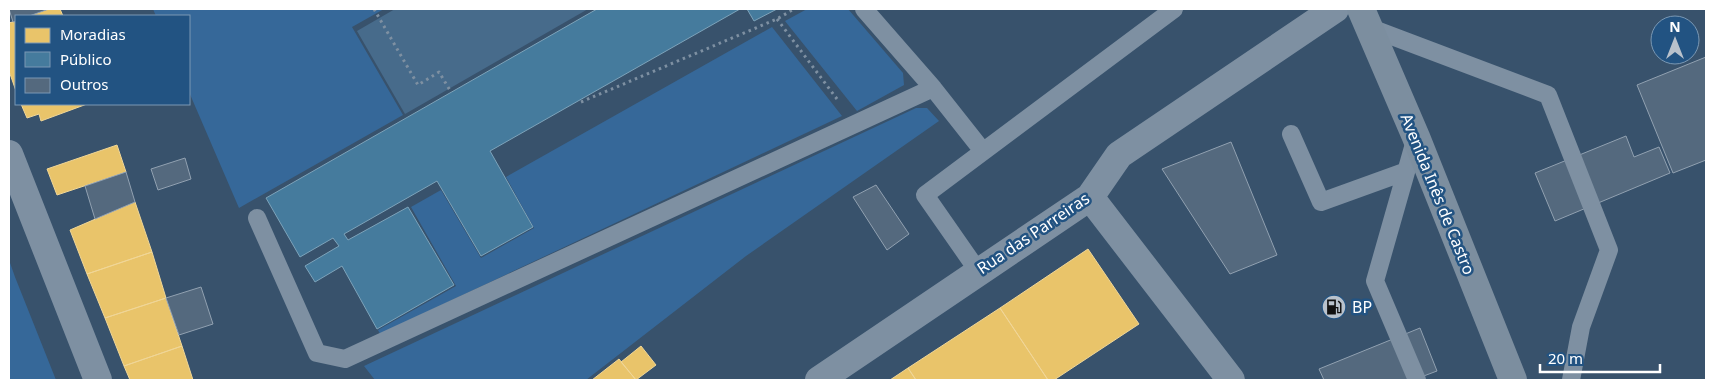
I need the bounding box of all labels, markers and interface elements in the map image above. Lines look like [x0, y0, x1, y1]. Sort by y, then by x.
legend [15, 15, 190, 105]
north arrow [1650, 15, 1700, 65]
text: N [1669, 17, 1681, 36]
text: Moradias [60, 24, 126, 44]
text: Público [60, 49, 112, 69]
text: Outros [60, 74, 109, 94]
street label: Avenida Inês de Castro [1396, 110, 1480, 278]
street label: Rua das Parreiras [972, 187, 1094, 279]
fuel station icon: BP [1321, 294, 1347, 320]
place label: BP [1352, 296, 1372, 318]
scale bar [1540, 342, 1660, 374]
text: 20 m [1548, 348, 1583, 368]

